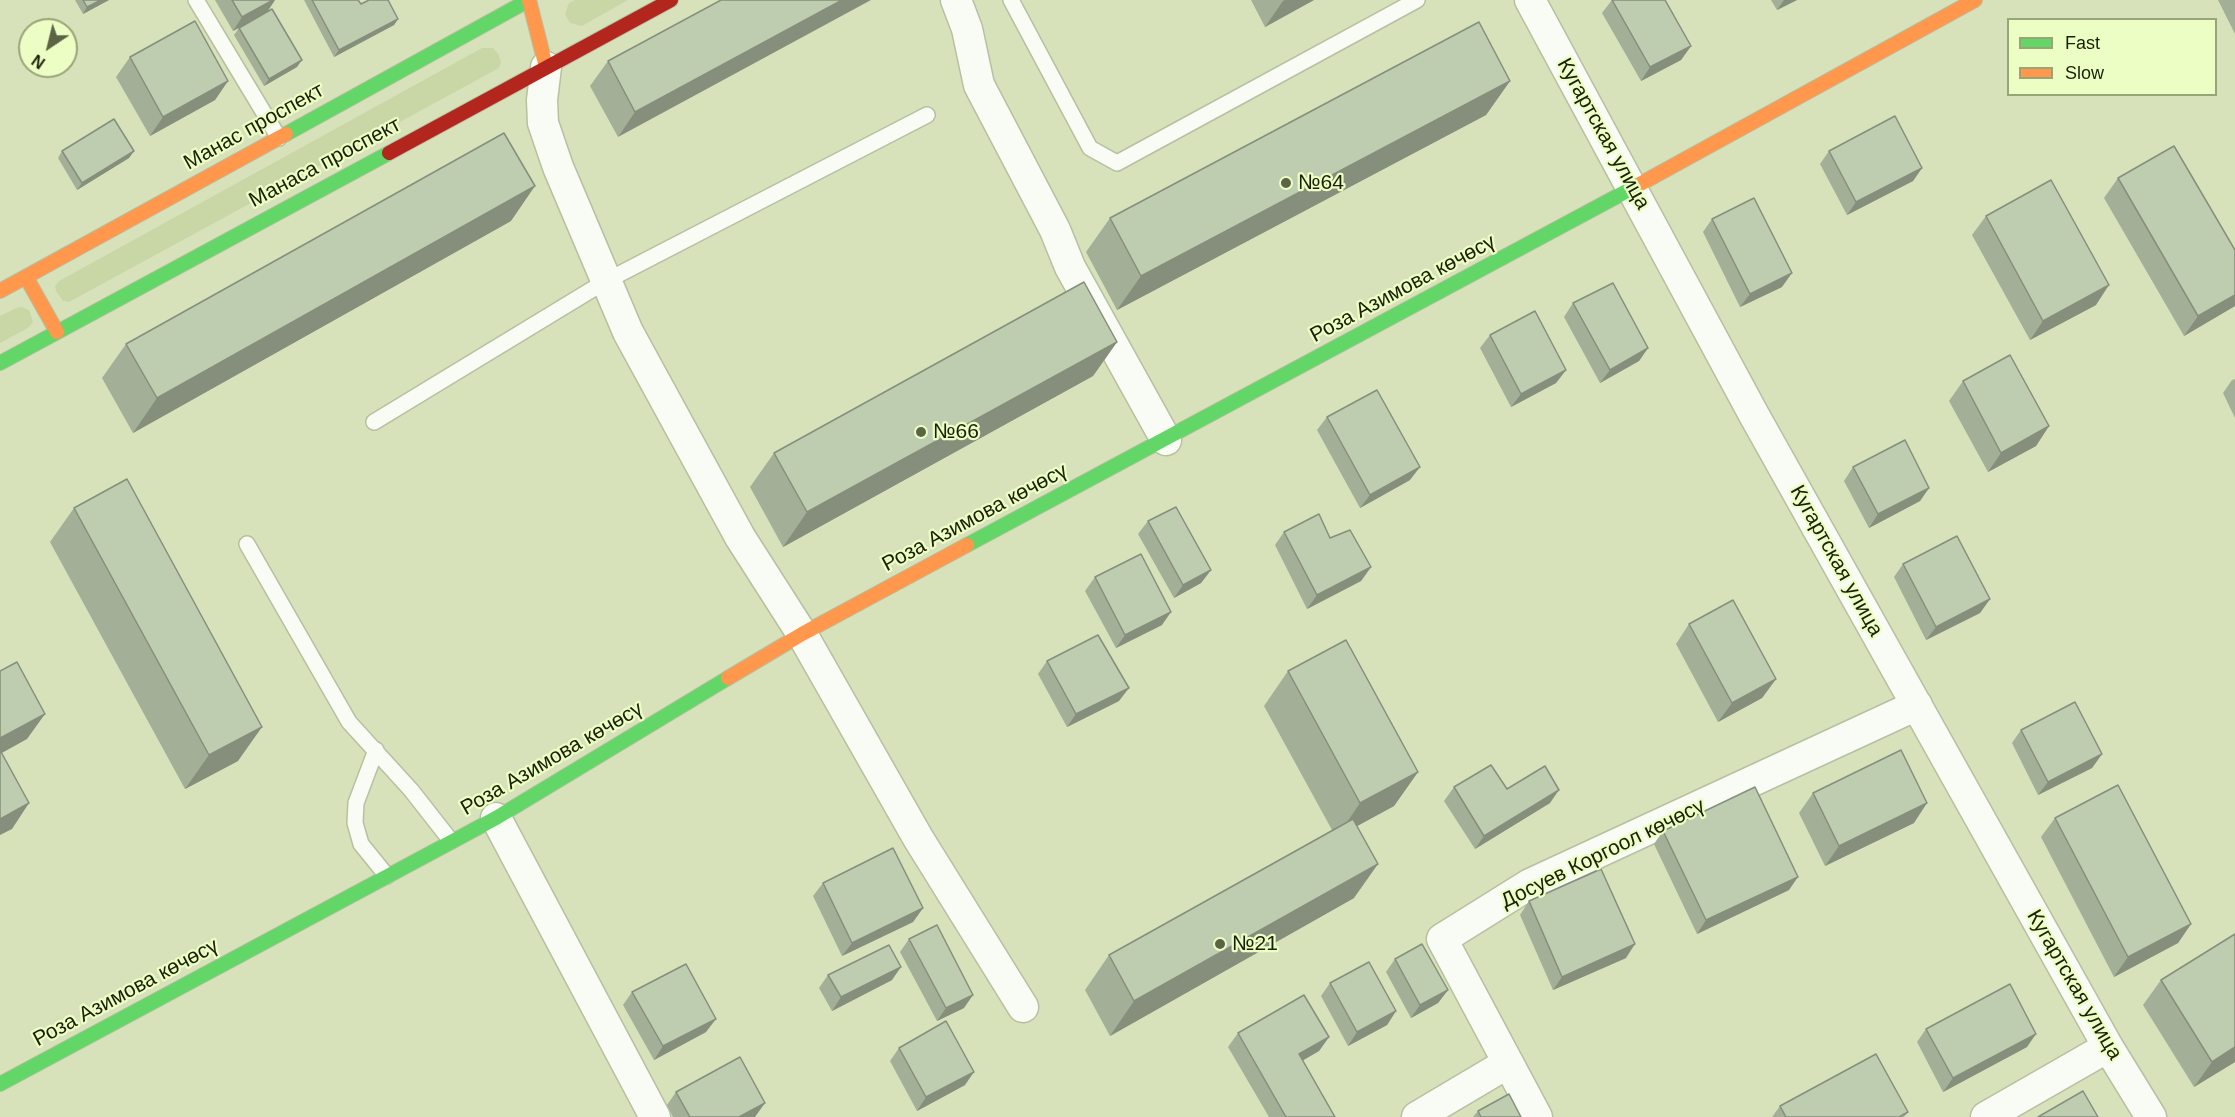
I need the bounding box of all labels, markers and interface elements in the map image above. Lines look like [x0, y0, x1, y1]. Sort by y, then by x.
north arrow [18, 18, 78, 78]
legend [2007, 18, 2217, 96]
text: Fast [2065, 33, 2100, 53]
text: N [29, 51, 48, 72]
street label: Кугартская улица [1551, 54, 1655, 214]
text: Slow [2065, 63, 2104, 83]
street label: Манас проспект [180, 78, 328, 176]
street label: Манаса проспект [245, 112, 405, 214]
place label: №64 [1298, 170, 1344, 196]
marker: №64 [1279, 176, 1293, 190]
street label: Роза Азимова көчөсү [1306, 230, 1500, 348]
place label: №66 [933, 419, 979, 445]
marker: №66 [914, 425, 928, 439]
street label: Роза Азимова көчөсү [878, 459, 1072, 577]
street label: Кугартская улица [1784, 481, 1888, 641]
street label: Роза Азимова көчөсү [456, 697, 648, 821]
street label: Досуев Коргоол көчөсү [1497, 794, 1709, 914]
street label: Кугартская улица [2021, 906, 2127, 1064]
place label: №21 [1232, 931, 1278, 957]
street label: Роза Азимова көчөсү [29, 934, 223, 1052]
marker: №21 [1213, 937, 1227, 951]

